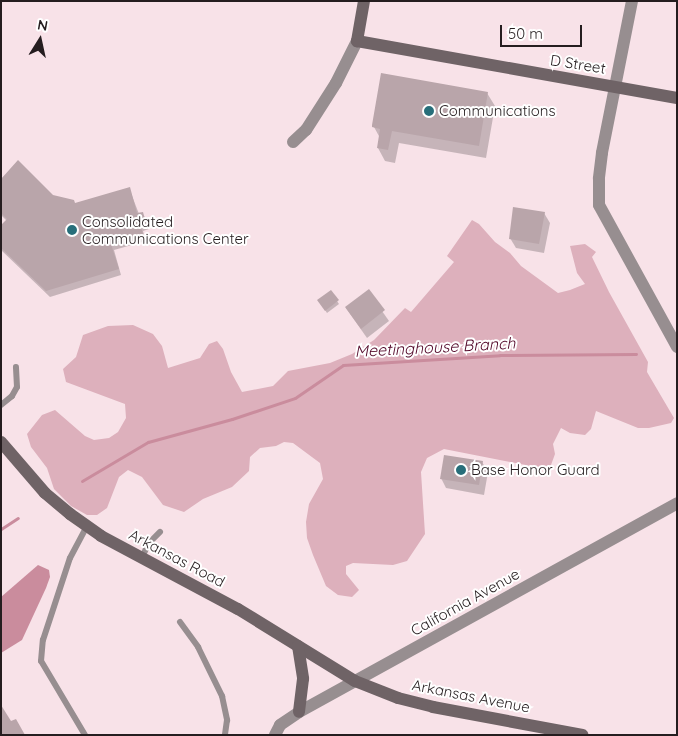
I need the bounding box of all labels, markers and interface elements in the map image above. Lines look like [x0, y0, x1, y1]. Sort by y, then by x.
north arrow [15, 15, 65, 65]
text: N [36, 15, 49, 35]
scale bar [503, 15, 586, 47]
text: 50 m [508, 24, 543, 43]
street label: D Street [549, 51, 607, 77]
place label: Communications [439, 102, 556, 120]
marker: Communications [423, 105, 435, 117]
place label: Consolidated Communications Center [82, 212, 249, 247]
marker: Consolidated Communications Center [66, 224, 78, 236]
water label: Meetinghouse Branch [354, 333, 516, 361]
place label: Base Honor Guard [471, 461, 600, 479]
marker: Base Honor Guard [455, 464, 467, 476]
street label: Arkansas Road [126, 525, 228, 591]
street label: California Avenue [407, 565, 523, 639]
street label: Arkansas Avenue [410, 676, 532, 716]

